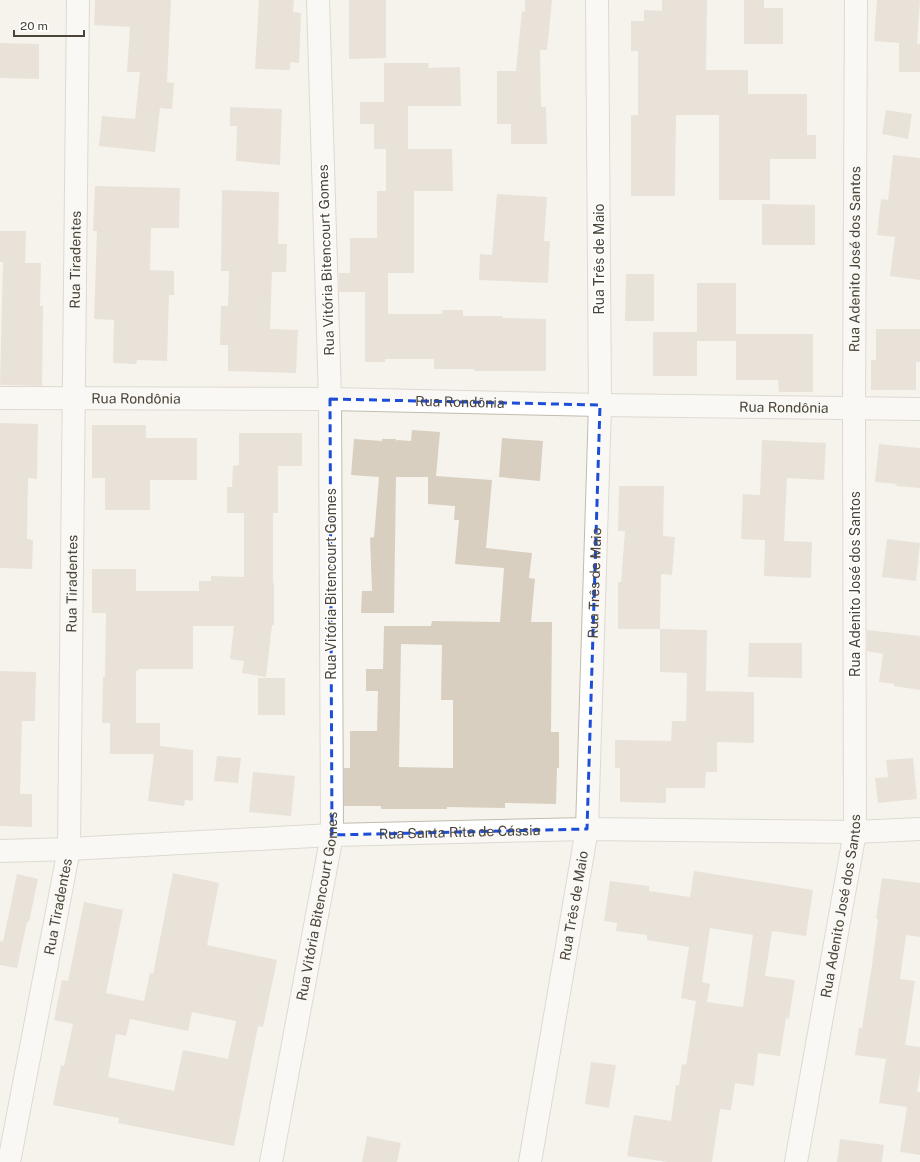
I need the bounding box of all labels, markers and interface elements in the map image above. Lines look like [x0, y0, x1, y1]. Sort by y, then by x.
scale bar [14, 12, 84, 38]
text: 20 m [20, 19, 48, 33]
street label: Rua Vitória Bitencourt Gomes [315, 164, 337, 356]
street label: Rua Adenito José dos Santos [846, 166, 863, 352]
street label: Rua Três de Maio [591, 203, 607, 315]
street label: Rua Tiradentes [67, 211, 84, 309]
street label: Rua Rondônia [91, 390, 181, 407]
street label: Rua Rondônia [415, 393, 505, 411]
street label: Rua Rondônia [739, 399, 829, 416]
street label: Rua Vitória Bitencourt Gomes [323, 488, 339, 680]
street label: Rua Adenito José dos Santos [847, 491, 863, 677]
street label: Rua Três de Maio [585, 527, 604, 639]
street label: Rua Tiradentes [63, 535, 80, 633]
street label: Rua Vitória Bitencourt Gomes [293, 812, 340, 1002]
street label: Rua Adenito José dos Santos [818, 814, 863, 999]
street label: Rua Santa Rita de Cássia [379, 822, 541, 842]
street label: Rua Três de Maio [557, 850, 591, 962]
street label: Rua Tiradentes [41, 857, 75, 956]

